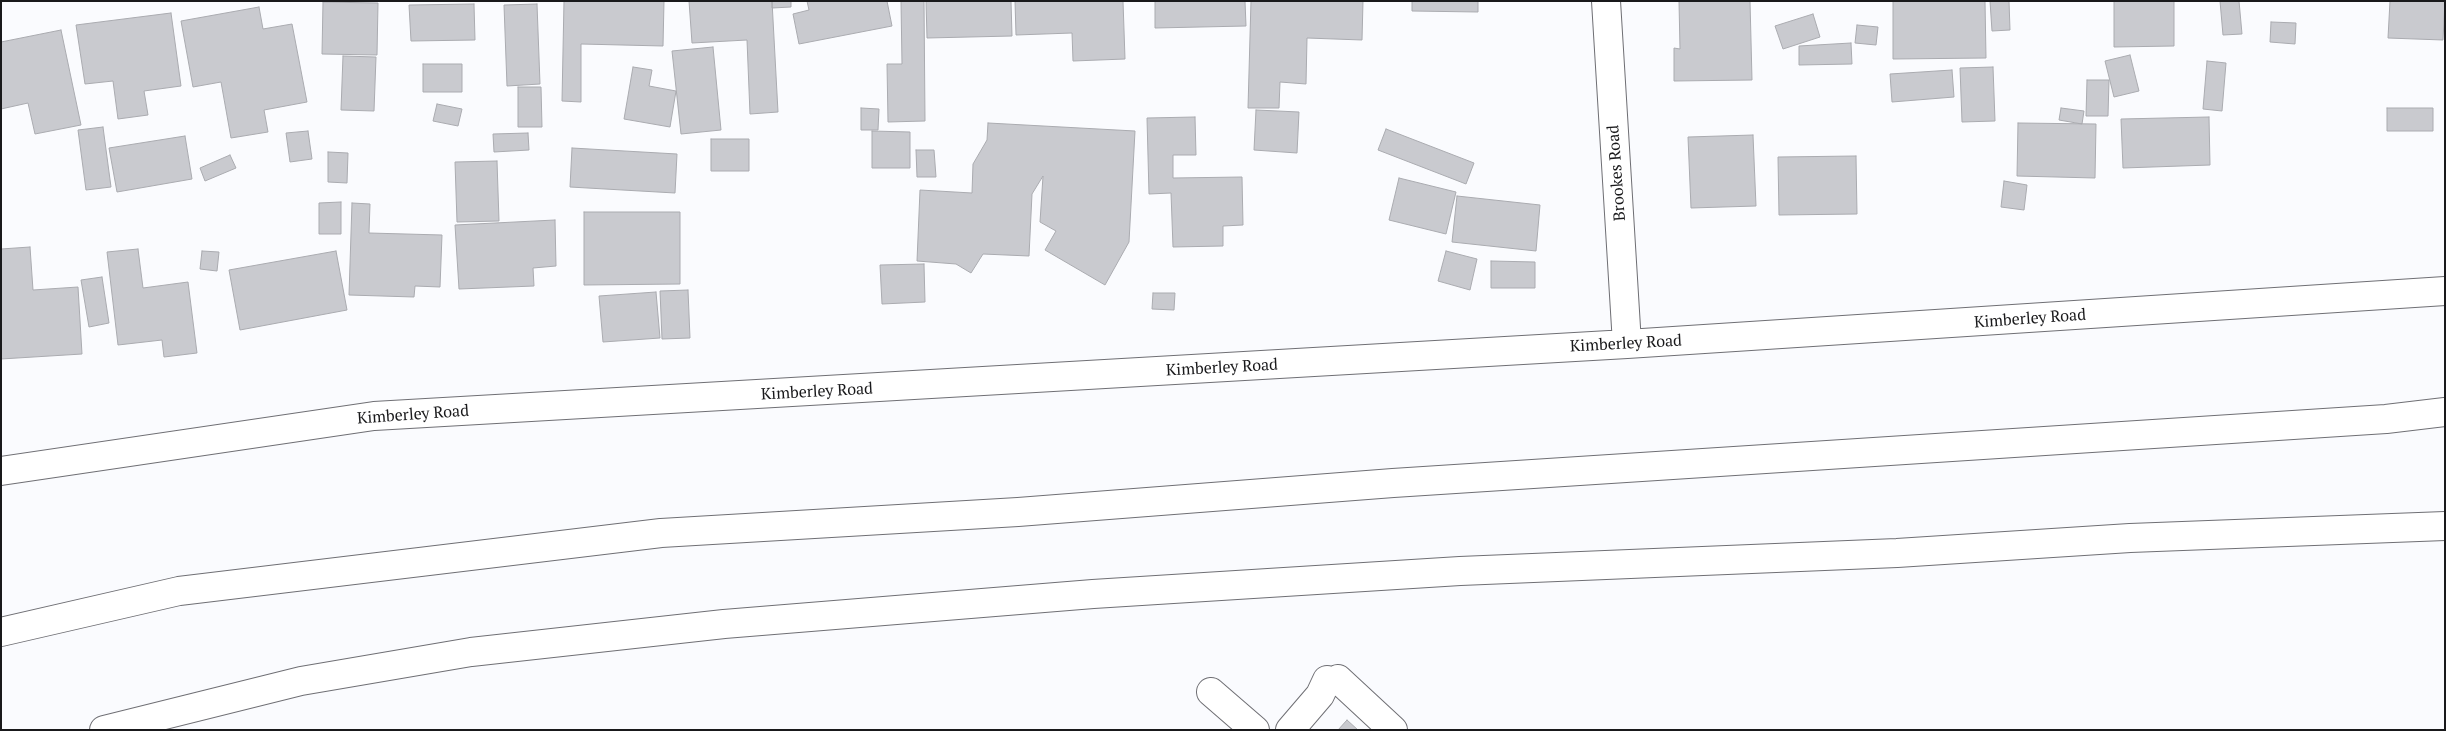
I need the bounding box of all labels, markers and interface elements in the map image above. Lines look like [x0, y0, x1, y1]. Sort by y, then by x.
street label: Brookes Road [1604, 124, 1630, 222]
street label: Kimberley Road [1973, 306, 2087, 332]
street label: Kimberley Road [1570, 331, 1682, 357]
street label: Kimberley Road [1166, 355, 1278, 381]
street label: Kimberley Road [761, 379, 873, 405]
street label: Kimberley Road [356, 402, 470, 428]

